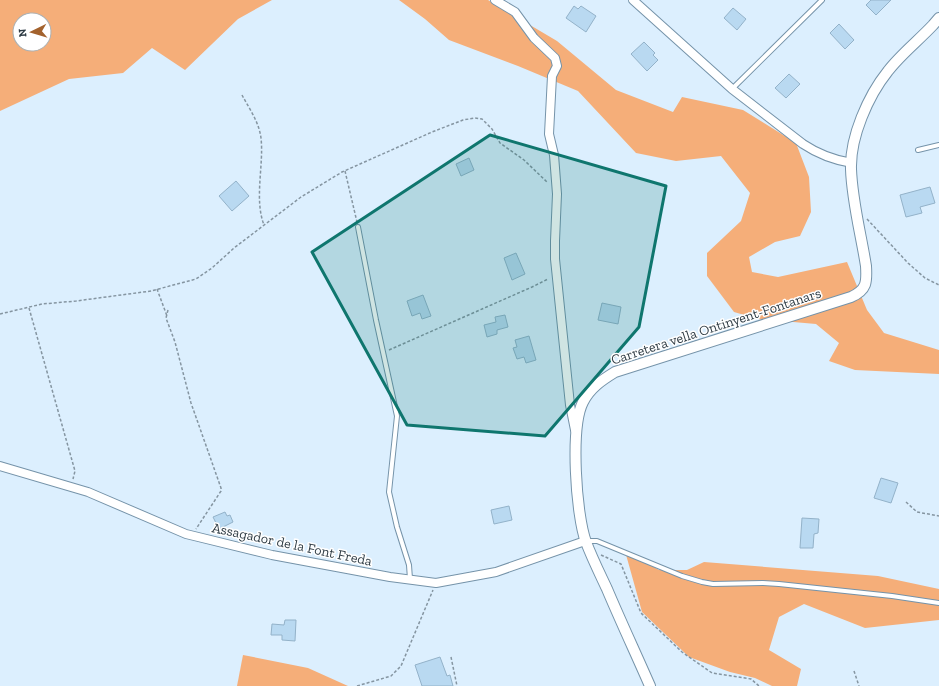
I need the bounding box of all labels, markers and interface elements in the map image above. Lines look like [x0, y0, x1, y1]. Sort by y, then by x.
north arrow [12, 12, 52, 52]
text: N [16, 27, 29, 38]
street label: Carretera vella Ontinyent-Fontanars [609, 284, 823, 369]
street label: Assagador de la Font Freda [210, 519, 374, 570]

